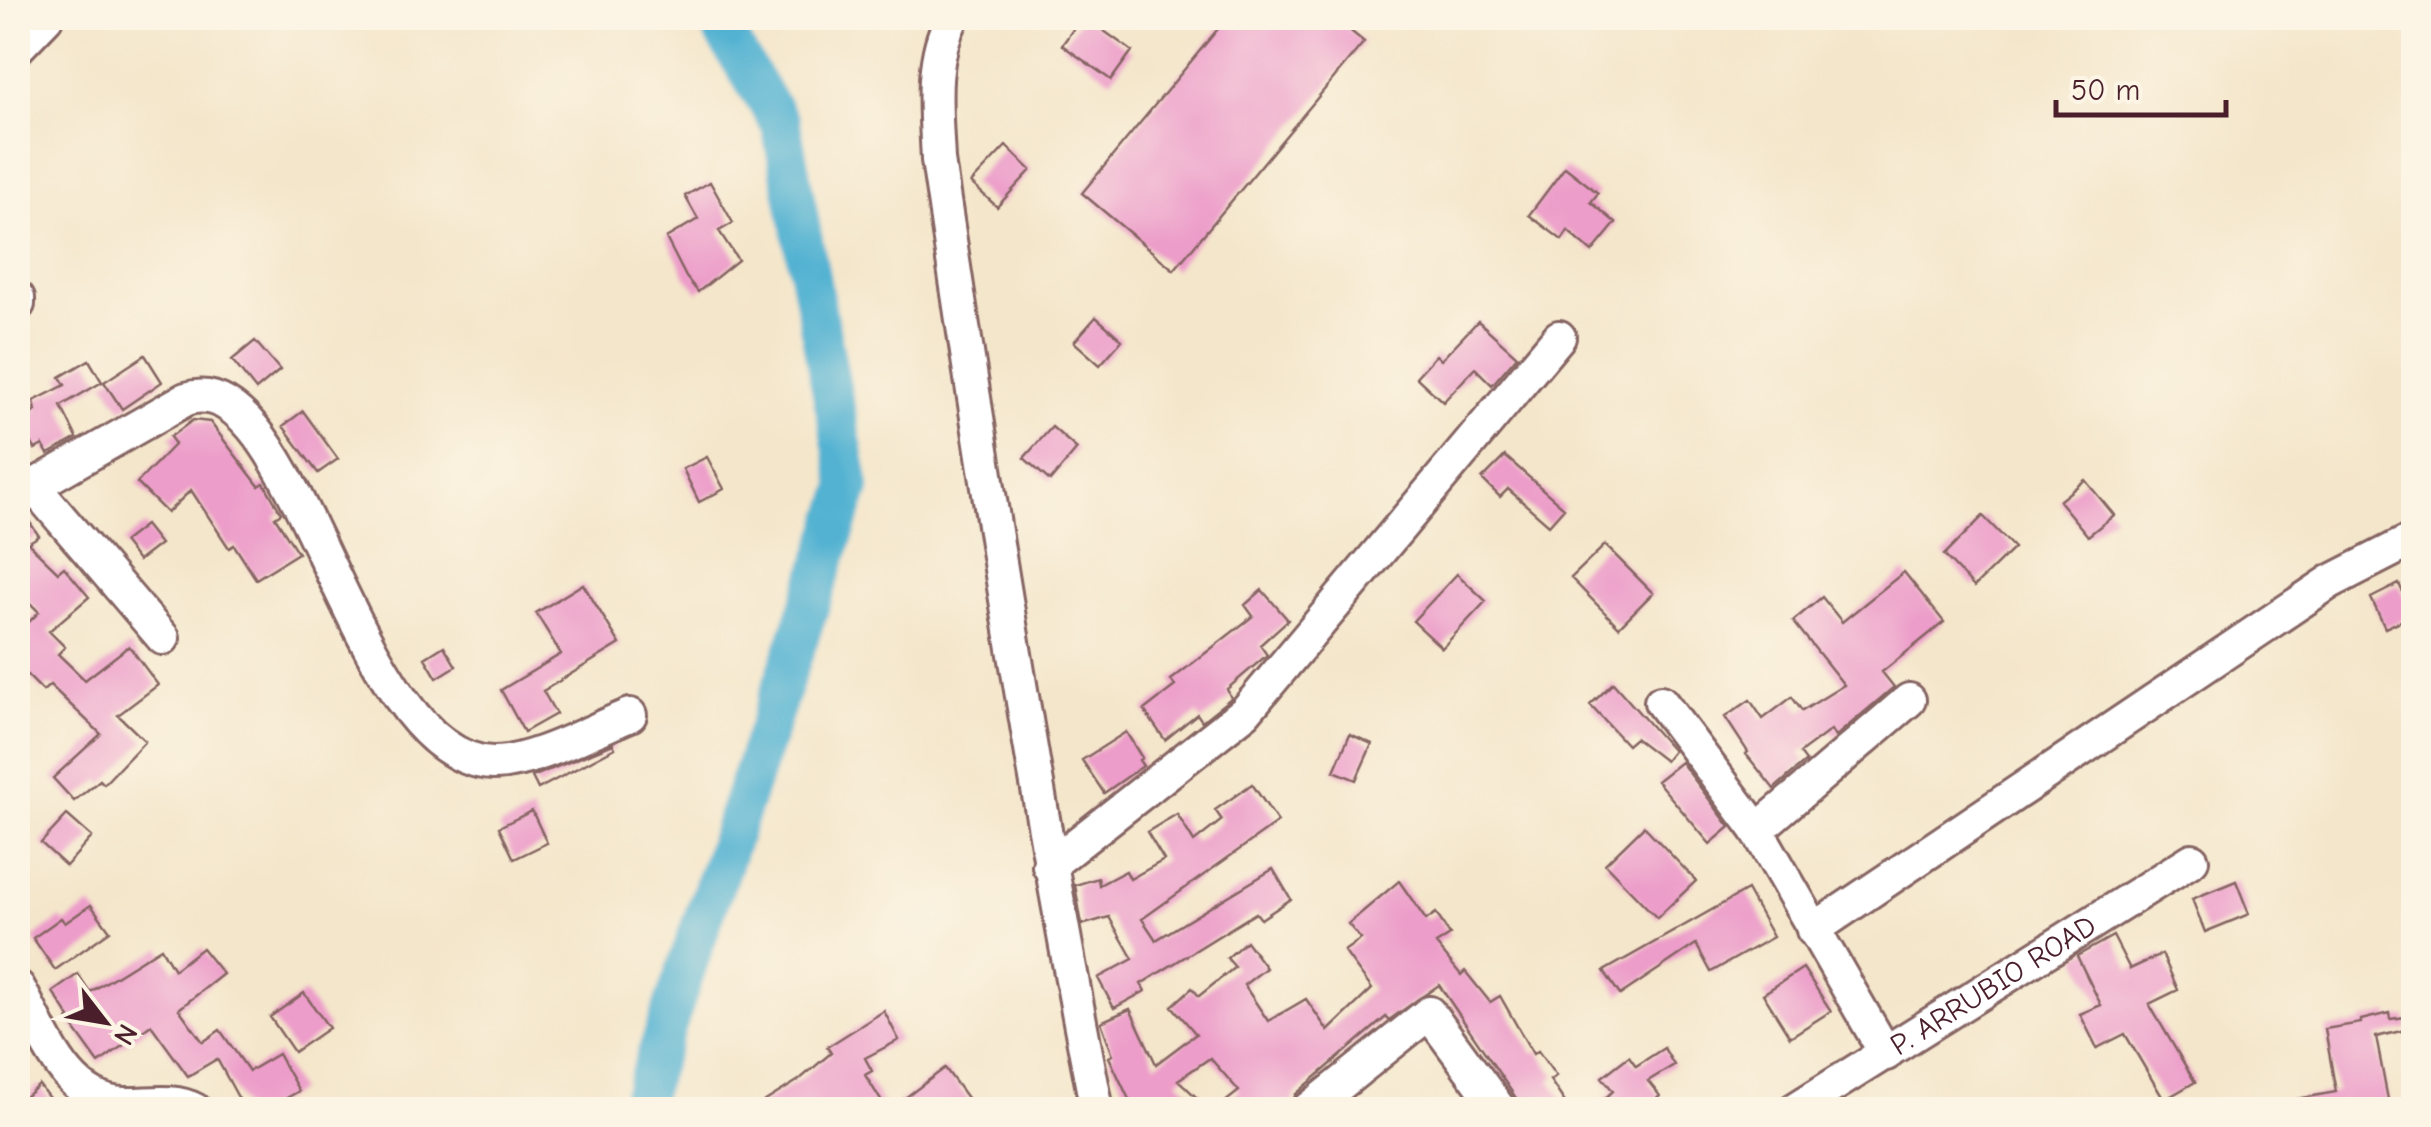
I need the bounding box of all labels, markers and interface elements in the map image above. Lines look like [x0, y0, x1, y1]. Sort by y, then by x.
scale bar [2056, 55, 2226, 117]
text: 50 m [2071, 73, 2140, 108]
street label: P. ARRUBIO ROAD [1884, 907, 2102, 1063]
north arrow [55, 972, 155, 1072]
text: N [107, 1018, 144, 1050]

